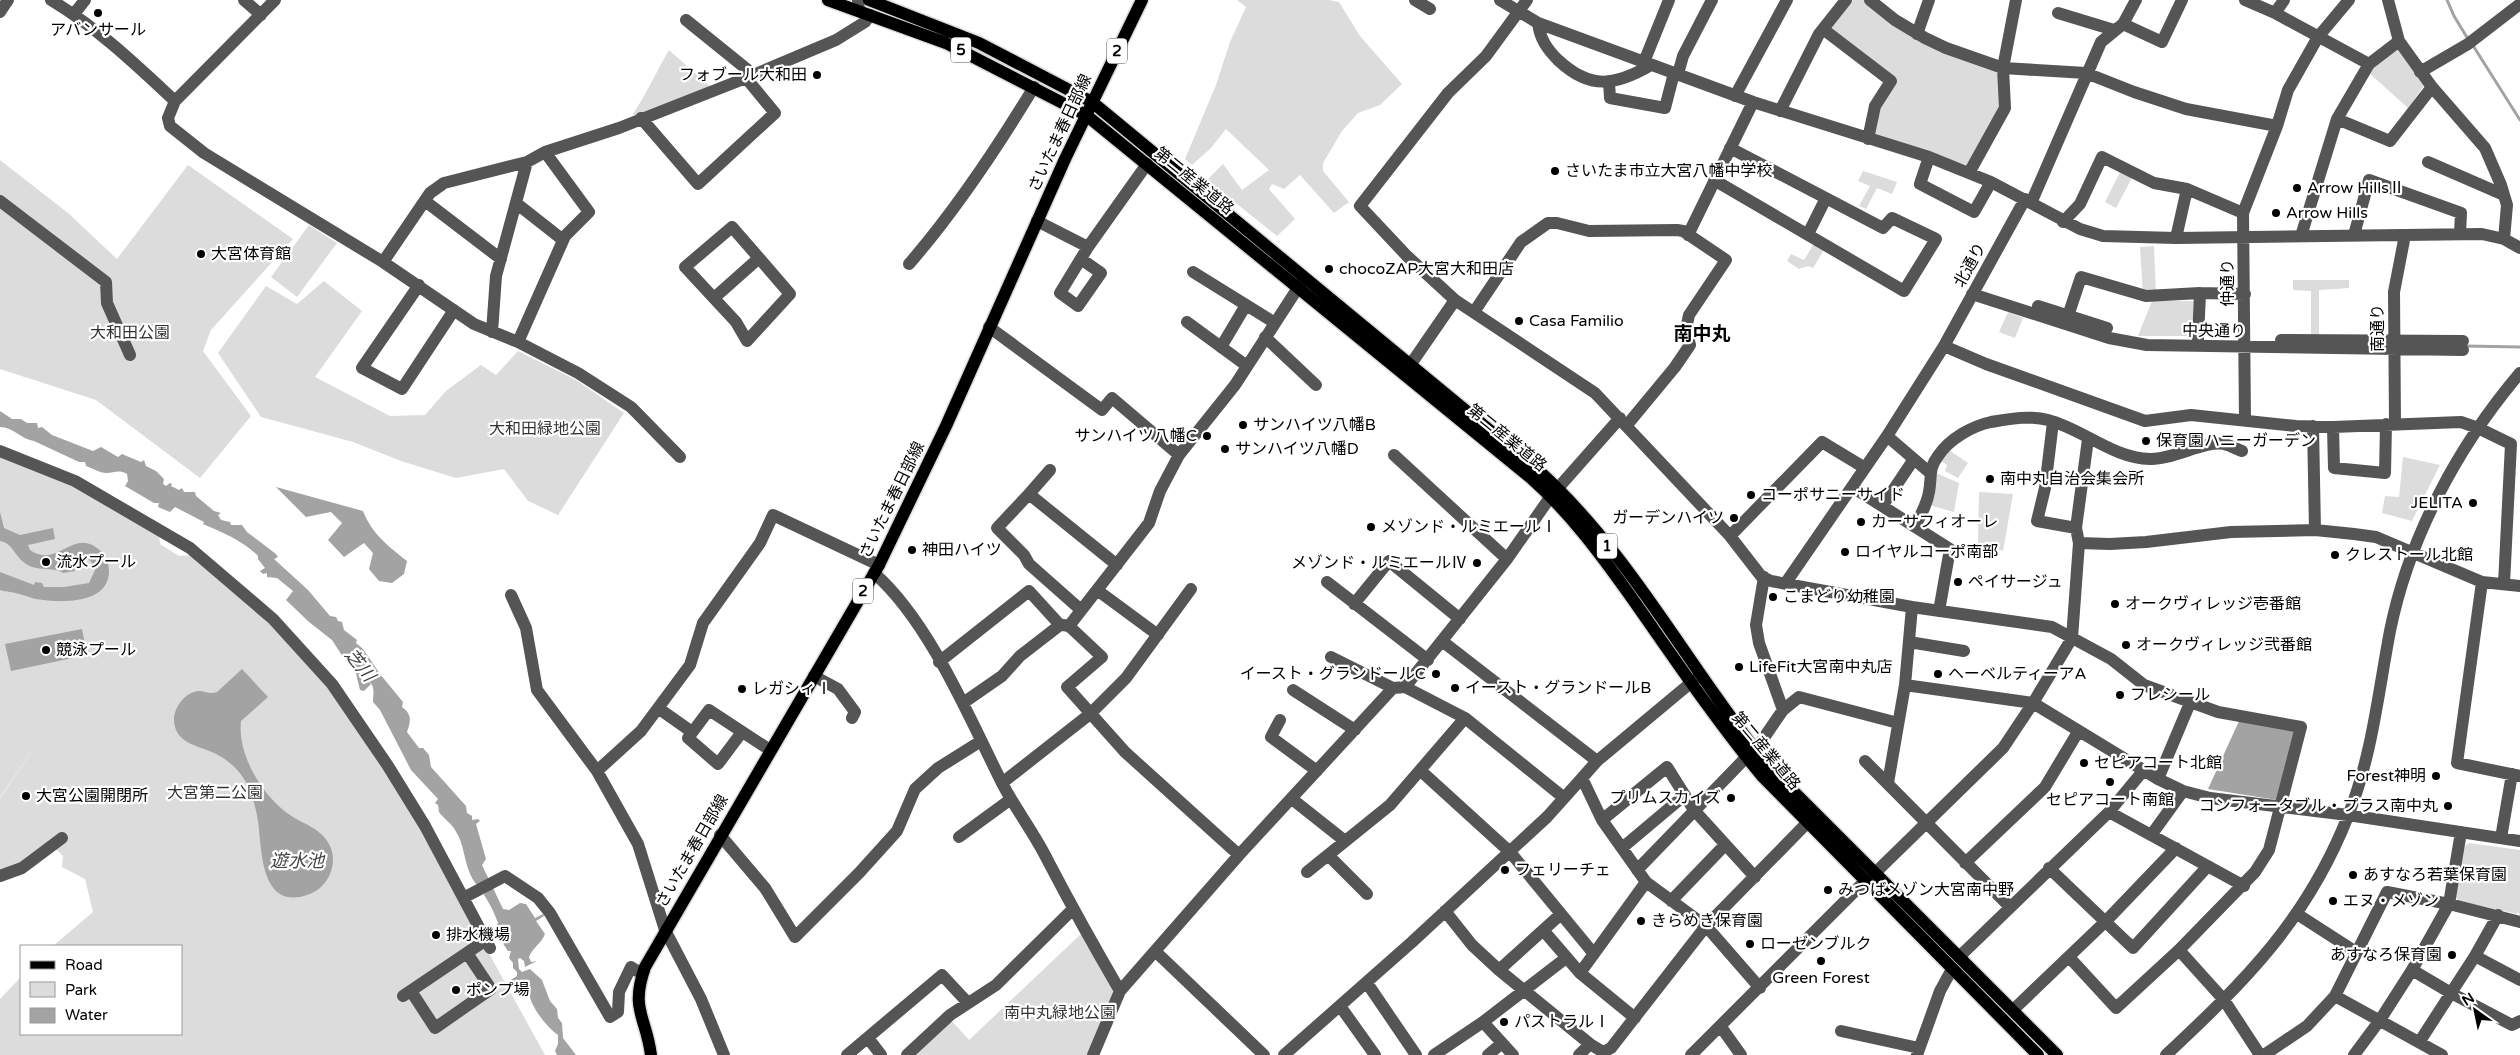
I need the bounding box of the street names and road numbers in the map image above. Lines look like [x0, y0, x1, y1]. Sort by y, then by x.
road number: 5 [951, 38, 971, 62]
road number: 2 [1107, 38, 1127, 64]
street label: さいたま春日部線 [1024, 71, 1096, 195]
street label: 第二産業道路 [1150, 143, 1238, 219]
street label: 北通り [1950, 239, 1990, 291]
street label: 仲通り [2218, 259, 2238, 307]
street label: 南通り [2368, 304, 2388, 352]
street label: 中央通り [2182, 320, 2246, 342]
street label: 第二産業道路 [1463, 400, 1551, 476]
street label: さいたま春日部線 [855, 438, 929, 562]
road number: 1 [1597, 534, 1617, 558]
road number: 2 [853, 578, 873, 604]
street label: 第二産業道路 [1727, 708, 1805, 794]
street label: さいたま春日部線 [651, 791, 733, 911]

